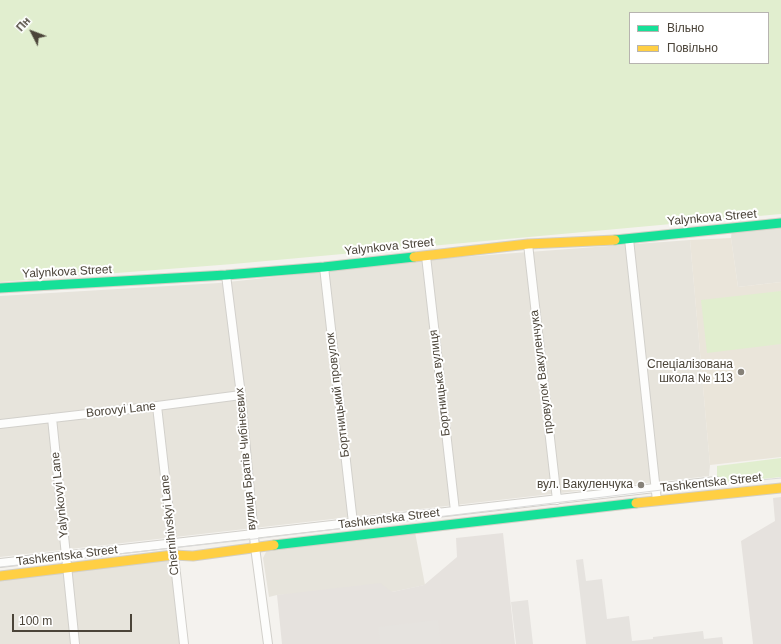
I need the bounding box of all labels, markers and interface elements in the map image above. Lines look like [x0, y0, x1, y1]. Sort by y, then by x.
north arrow [12, 12, 52, 52]
legend [629, 12, 769, 64]
text: Пн [14, 15, 32, 33]
text: Вільно [667, 21, 704, 35]
text: Повільно [667, 41, 718, 55]
street label: Yalynkova Street [667, 207, 757, 229]
street label: Yalynkova Street [344, 235, 434, 259]
street label: Yalynkova Street [22, 262, 112, 282]
street label: провулок Вакуленчука [527, 309, 557, 435]
street label: Бортницька вулиця [426, 329, 454, 437]
street label: Бортницький провулок [323, 332, 353, 458]
place label: Спеціалізована школа № 113 [647, 358, 733, 386]
marker: Спеціалізована школа № 113 [736, 367, 746, 377]
street label: вулиця Братів Чибінєєвих [233, 387, 259, 531]
street label: Borovyi Lane [85, 399, 157, 421]
street label: Yalynkovyi Lane [48, 451, 72, 539]
street label: Tashkentska Street [660, 471, 762, 495]
street label: Chernihivskyi Lane [158, 474, 182, 576]
place label: вул. Вакуленчука [537, 478, 633, 492]
marker: вул. Вакуленчука [636, 480, 646, 490]
street label: Tashkentska Street [337, 506, 441, 532]
street label: Tashkentska Street [15, 543, 119, 569]
scale bar [14, 606, 134, 632]
text: 100 m [19, 614, 52, 628]

